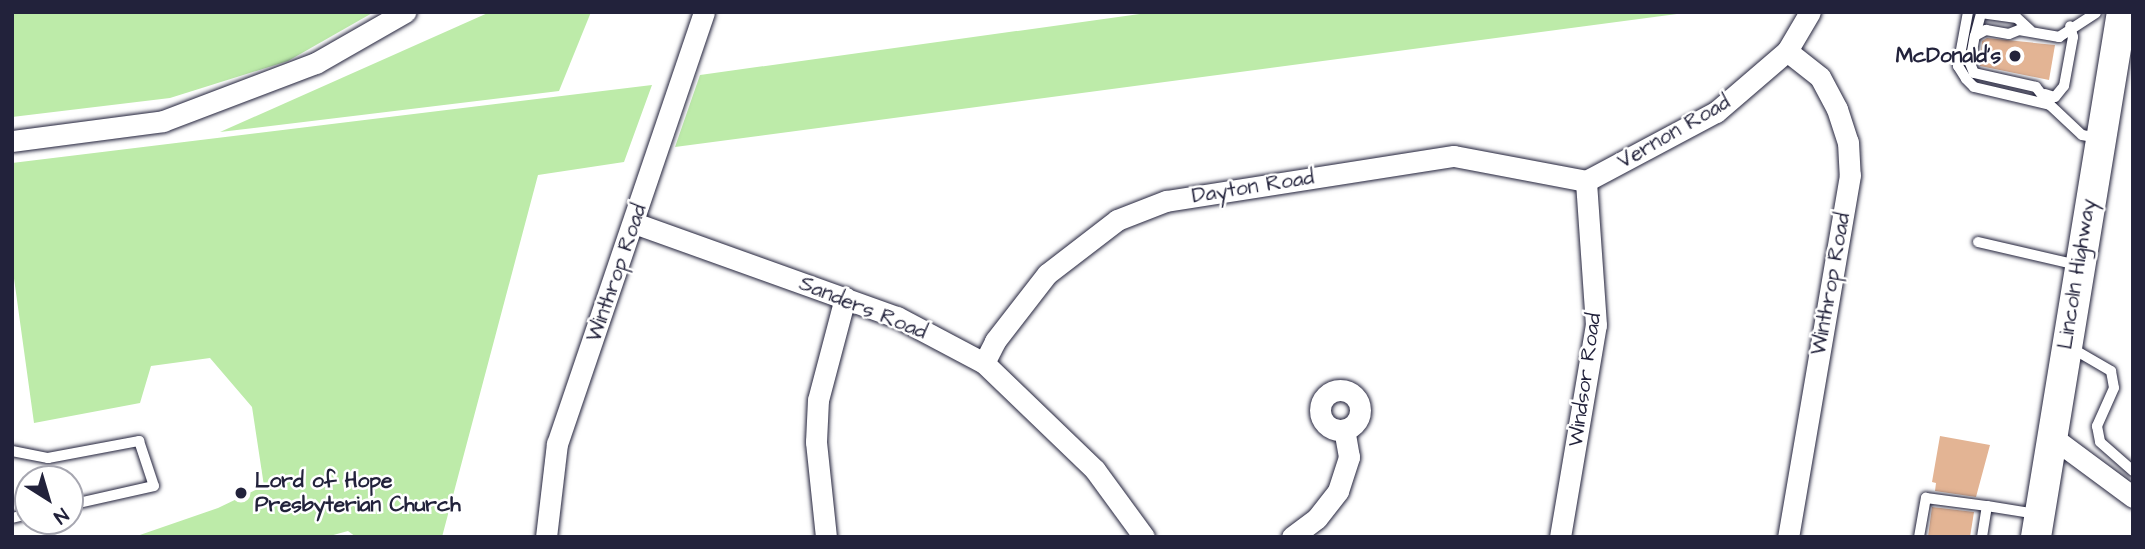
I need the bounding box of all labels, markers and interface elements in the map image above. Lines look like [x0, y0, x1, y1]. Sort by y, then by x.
place label: McDonald's [1896, 43, 2001, 69]
marker: McDonald's [2007, 48, 2023, 64]
street label: Vernon Road [1613, 90, 1735, 174]
street label: Dayton Road [1190, 165, 1316, 209]
street label: Lincoln Highway [2053, 197, 2101, 351]
street label: Winthrop Road [582, 201, 652, 345]
street label: Winthrop Road [1806, 211, 1856, 357]
street label: Sanders Road [795, 271, 931, 345]
street label: Windsor Road [1563, 312, 1607, 448]
north arrow [14, 465, 84, 535]
place label: Lord of Hope Presbyterian Church [255, 468, 461, 518]
marker: Lord of Hope Presbyterian Church [233, 485, 249, 501]
text: N [48, 501, 74, 530]

